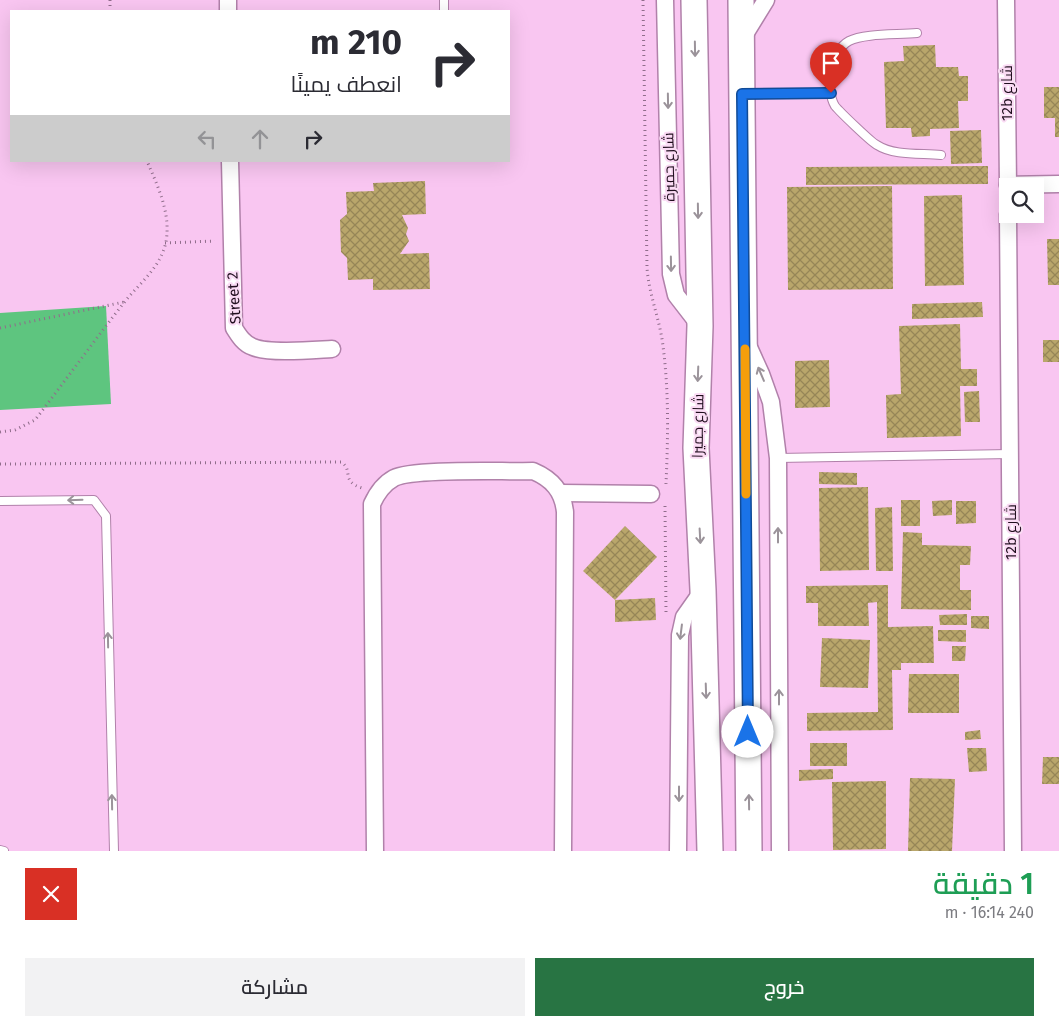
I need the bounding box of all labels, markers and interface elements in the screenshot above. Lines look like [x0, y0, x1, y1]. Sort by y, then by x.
text: 210 m [310, 21, 402, 63]
icon: right [420, 30, 485, 95]
one-way arrow [690, 40, 700, 56]
pin [810, 42, 852, 93]
icon: arrive [817, 49, 845, 77]
street label: 12b شارع [998, 65, 1018, 121]
text: انعطف يمينًا [291, 71, 402, 98]
one-way arrow [663, 93, 672, 109]
icon: left [193, 125, 221, 153]
icon: ahead [246, 125, 274, 153]
icon: right [299, 125, 327, 153]
street label: شارع جميرة [659, 132, 681, 202]
map controls [999, 178, 1044, 223]
button: search [999, 178, 1044, 223]
one-way arrow [693, 202, 703, 219]
one-way arrow [666, 255, 676, 271]
street label: Street 2 [223, 271, 245, 325]
one-way arrow [694, 365, 703, 381]
one-way arrow [756, 367, 766, 382]
street label: شارع جميرا [688, 394, 710, 458]
one-way arrow [68, 495, 84, 505]
street label: 12b شارع [1002, 504, 1022, 560]
one-way arrow [774, 527, 783, 543]
one-way arrow [696, 528, 705, 544]
one-way arrow [676, 623, 686, 639]
one-way arrow [103, 632, 113, 648]
one-way arrow [701, 682, 711, 698]
one-way arrow [774, 690, 784, 706]
position arrow [721, 705, 773, 757]
one-way arrow [674, 786, 684, 802]
one-way arrow [107, 795, 116, 811]
one-way arrow [744, 795, 754, 811]
text: 1 دقيقة [933, 866, 1034, 902]
button: close [25, 868, 77, 920]
text: 240 m · 16:14 [945, 903, 1034, 922]
button: مشاركة [25, 958, 525, 1016]
button: خروج [535, 958, 1034, 1016]

